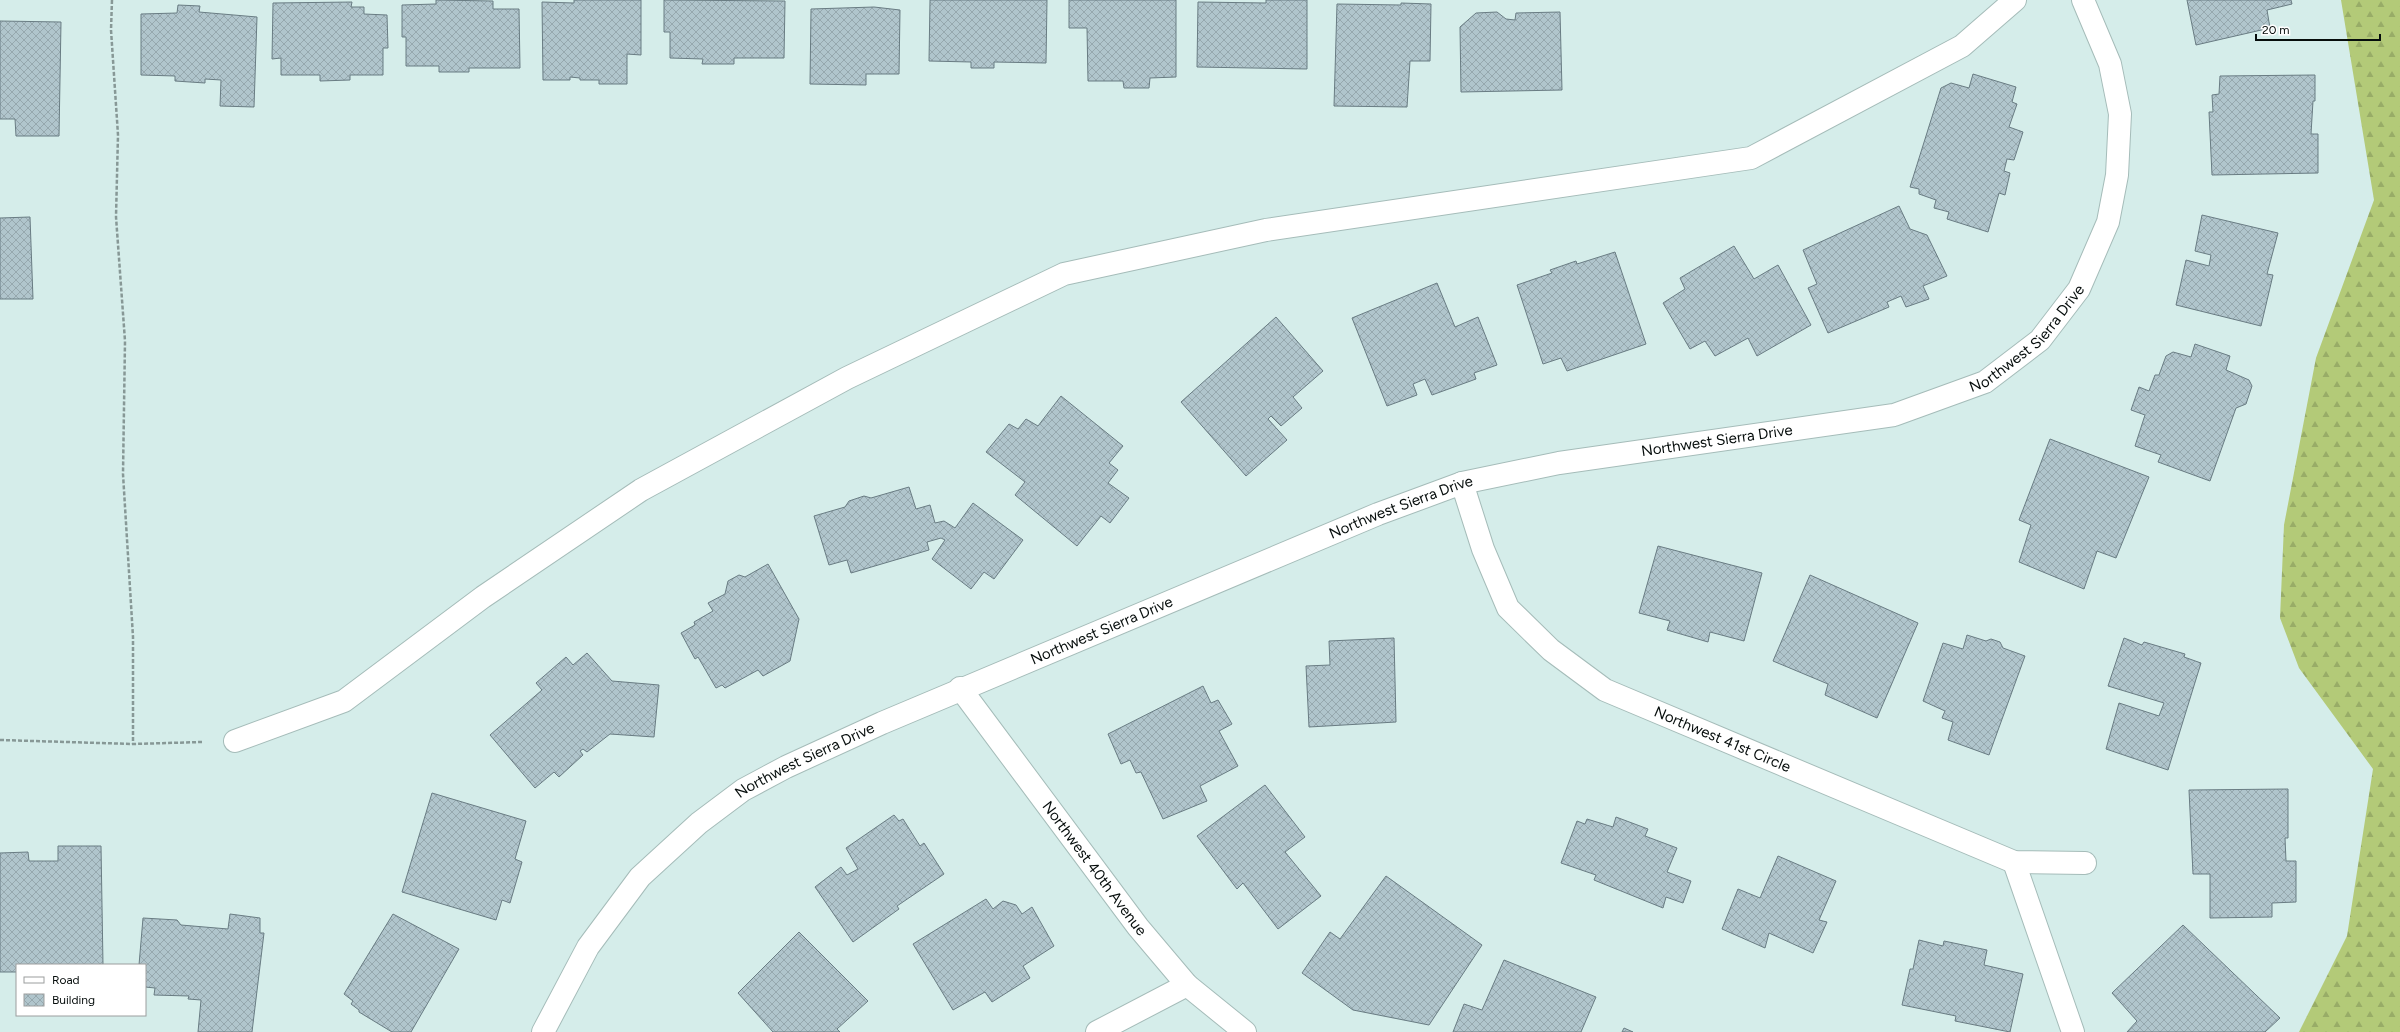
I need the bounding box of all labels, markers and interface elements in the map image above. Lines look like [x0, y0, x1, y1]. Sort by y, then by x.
scale bar [2256, 16, 2380, 42]
text: 20 m [2262, 23, 2290, 37]
street label: Northwest Sierra Drive [1967, 281, 2088, 396]
street label: Northwest Sierra Drive [1640, 421, 1794, 460]
street label: Northwest Sierra Drive [1326, 472, 1474, 543]
street label: Northwest Sierra Drive [1028, 593, 1175, 668]
street label: Northwest 41st Circle [1651, 703, 1793, 776]
street label: Northwest Sierra Drive [731, 719, 877, 802]
street label: Northwest 40th Avenue [1038, 798, 1150, 939]
legend [16, 964, 146, 1016]
text: Road [52, 973, 80, 987]
text: Building [52, 993, 95, 1007]

